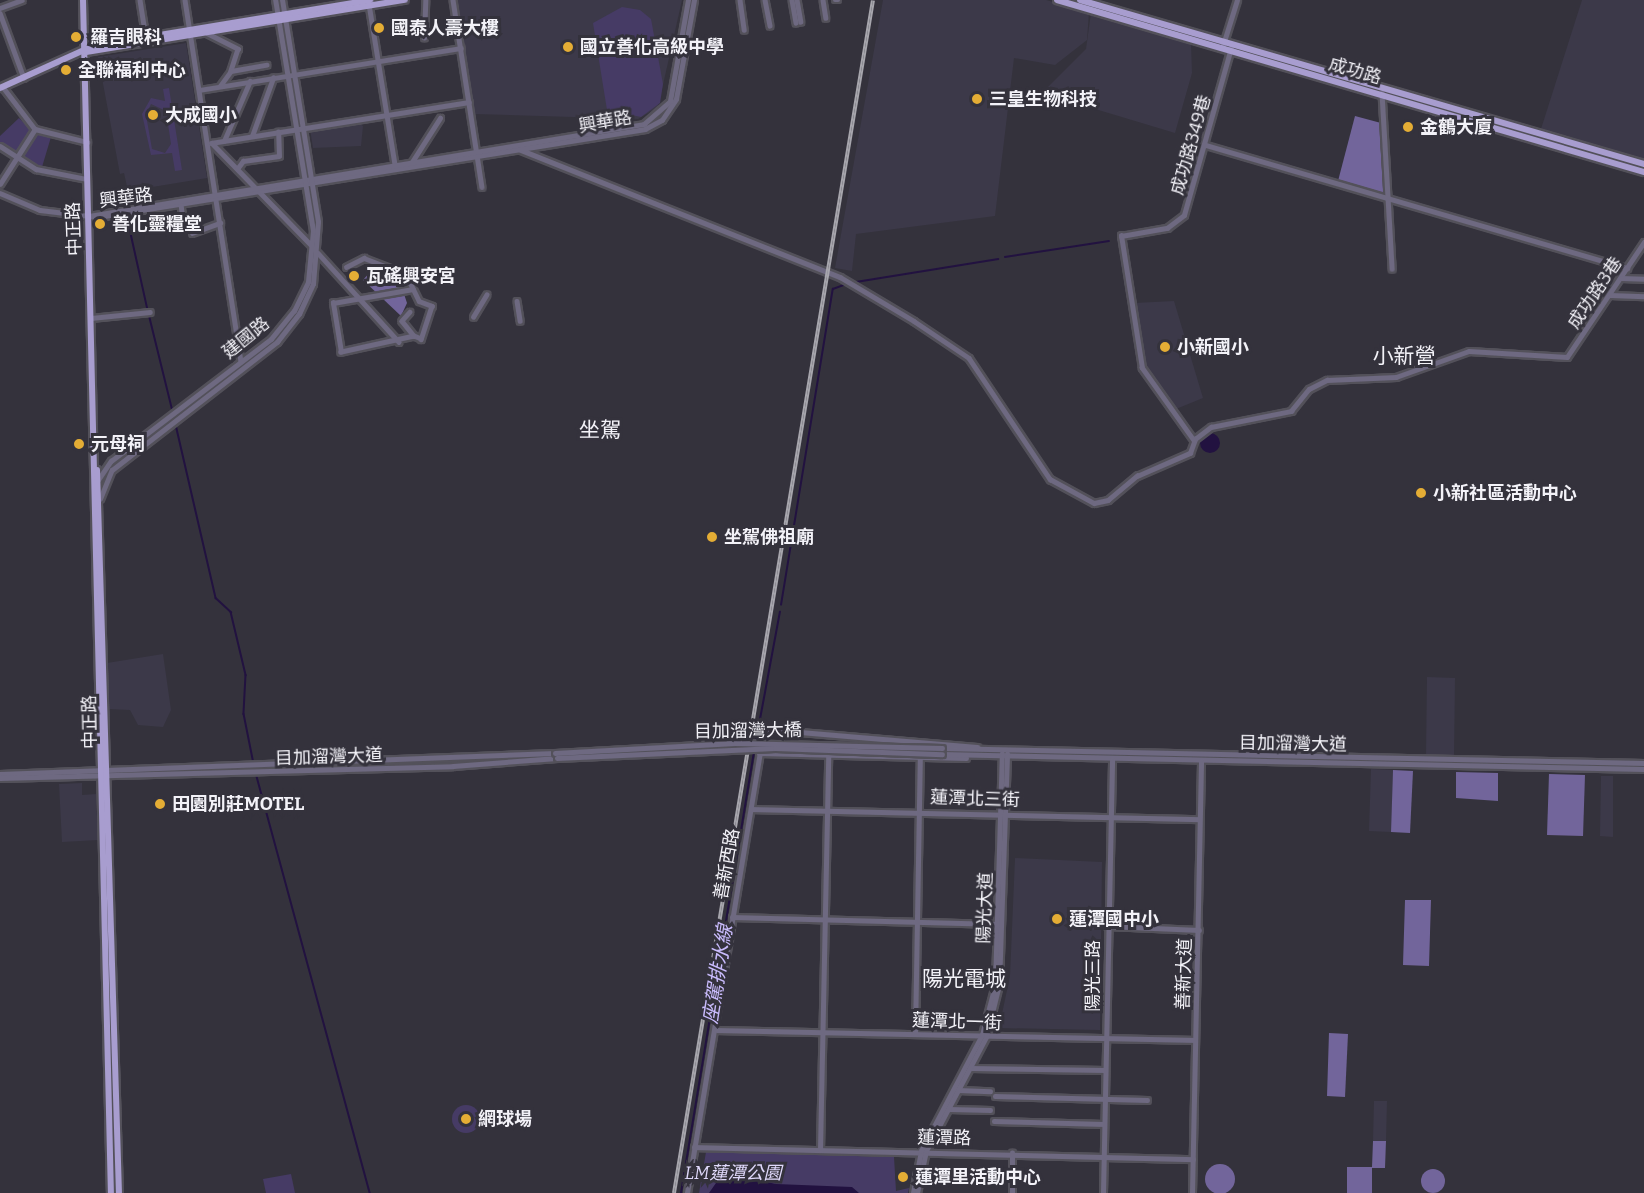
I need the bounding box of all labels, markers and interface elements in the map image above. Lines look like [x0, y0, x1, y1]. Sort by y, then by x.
place label: 國泰人壽大樓 [391, 17, 499, 39]
marker: 國泰人壽大樓 [372, 21, 386, 35]
place label: 羅吉眼科 [90, 26, 162, 48]
marker: 羅吉眼科 [67, 28, 85, 46]
place label: 國立善化高級中學 [580, 36, 724, 58]
marker: 國立善化高級中學 [561, 40, 575, 54]
street label: 成功路 [1326, 53, 1384, 89]
place label: 全聯福利中心 [78, 59, 186, 81]
marker: 全聯福利中心 [59, 63, 73, 77]
place label: 三皇生物科技 [989, 88, 1097, 110]
marker: 三皇生物科技 [970, 92, 984, 106]
street label: 成功路349巷 [1166, 92, 1216, 198]
place label: 大成國小 [165, 104, 237, 126]
street label: 興華路 [577, 107, 633, 137]
marker: 大成國小 [146, 108, 160, 122]
place label: 金鶴大廈 [1420, 116, 1492, 138]
marker: 金鶴大廈 [1401, 120, 1415, 134]
street label: 興華路 [98, 184, 154, 212]
street label: 中正路 [62, 202, 86, 256]
place label: 善化靈糧堂 [112, 213, 202, 235]
marker: 善化靈糧堂 [93, 217, 107, 231]
street label: 成功路3巷 [1563, 253, 1627, 333]
place label: 瓦磘興安宮 [366, 265, 456, 287]
marker: 瓦磘興安宮 [347, 269, 361, 283]
street label: 建國路 [218, 313, 274, 363]
place label: 小新國小 [1177, 336, 1249, 358]
marker: 小新國小 [1158, 340, 1172, 354]
district label: 小新營 [1373, 343, 1435, 369]
district label: 坐駕 [579, 417, 621, 443]
place label: 元母祠 [91, 433, 145, 455]
marker: 元母祠 [72, 437, 86, 451]
place label: 小新社區活動中心 [1433, 482, 1577, 504]
marker: 小新社區活動中心 [1414, 486, 1428, 500]
place label: 坐駕佛祖廟 [724, 526, 814, 548]
marker: 坐駕佛祖廟 [705, 530, 719, 544]
street label: 中正路 [79, 695, 101, 749]
street label: 目加溜灣大橋 [694, 719, 802, 743]
street label: 目加溜灣大道 [1239, 732, 1347, 756]
street label: 目加溜灣大道 [275, 744, 383, 770]
street label: 蓮潭北三街 [930, 787, 1020, 811]
place label: 田園別莊MOTEL [172, 793, 304, 815]
marker: 田園別莊MOTEL [153, 797, 167, 811]
street label: 善新西路 [710, 827, 744, 901]
street label: 陽光大道 [973, 872, 997, 944]
place label: 蓮潭國中小 [1069, 908, 1159, 930]
marker: 蓮潭國中小 [1050, 912, 1064, 926]
water label: 座駕排水線 [698, 923, 738, 1025]
street label: 善新大道 [1172, 938, 1196, 1010]
street label: 陽光三路 [1082, 940, 1104, 1012]
district label: 陽光電城 [922, 966, 1006, 992]
street label: 蓮潭北一街 [912, 1010, 1002, 1034]
place label: 網球場 [478, 1108, 532, 1130]
marker: 網球場 [459, 1112, 473, 1126]
street label: 蓮潭路 [917, 1127, 971, 1149]
park label: LM蓮潭公園 [684, 1162, 782, 1184]
place label: 蓮潭里活動中心 [915, 1166, 1041, 1188]
marker: 蓮潭里活動中心 [896, 1170, 910, 1184]

